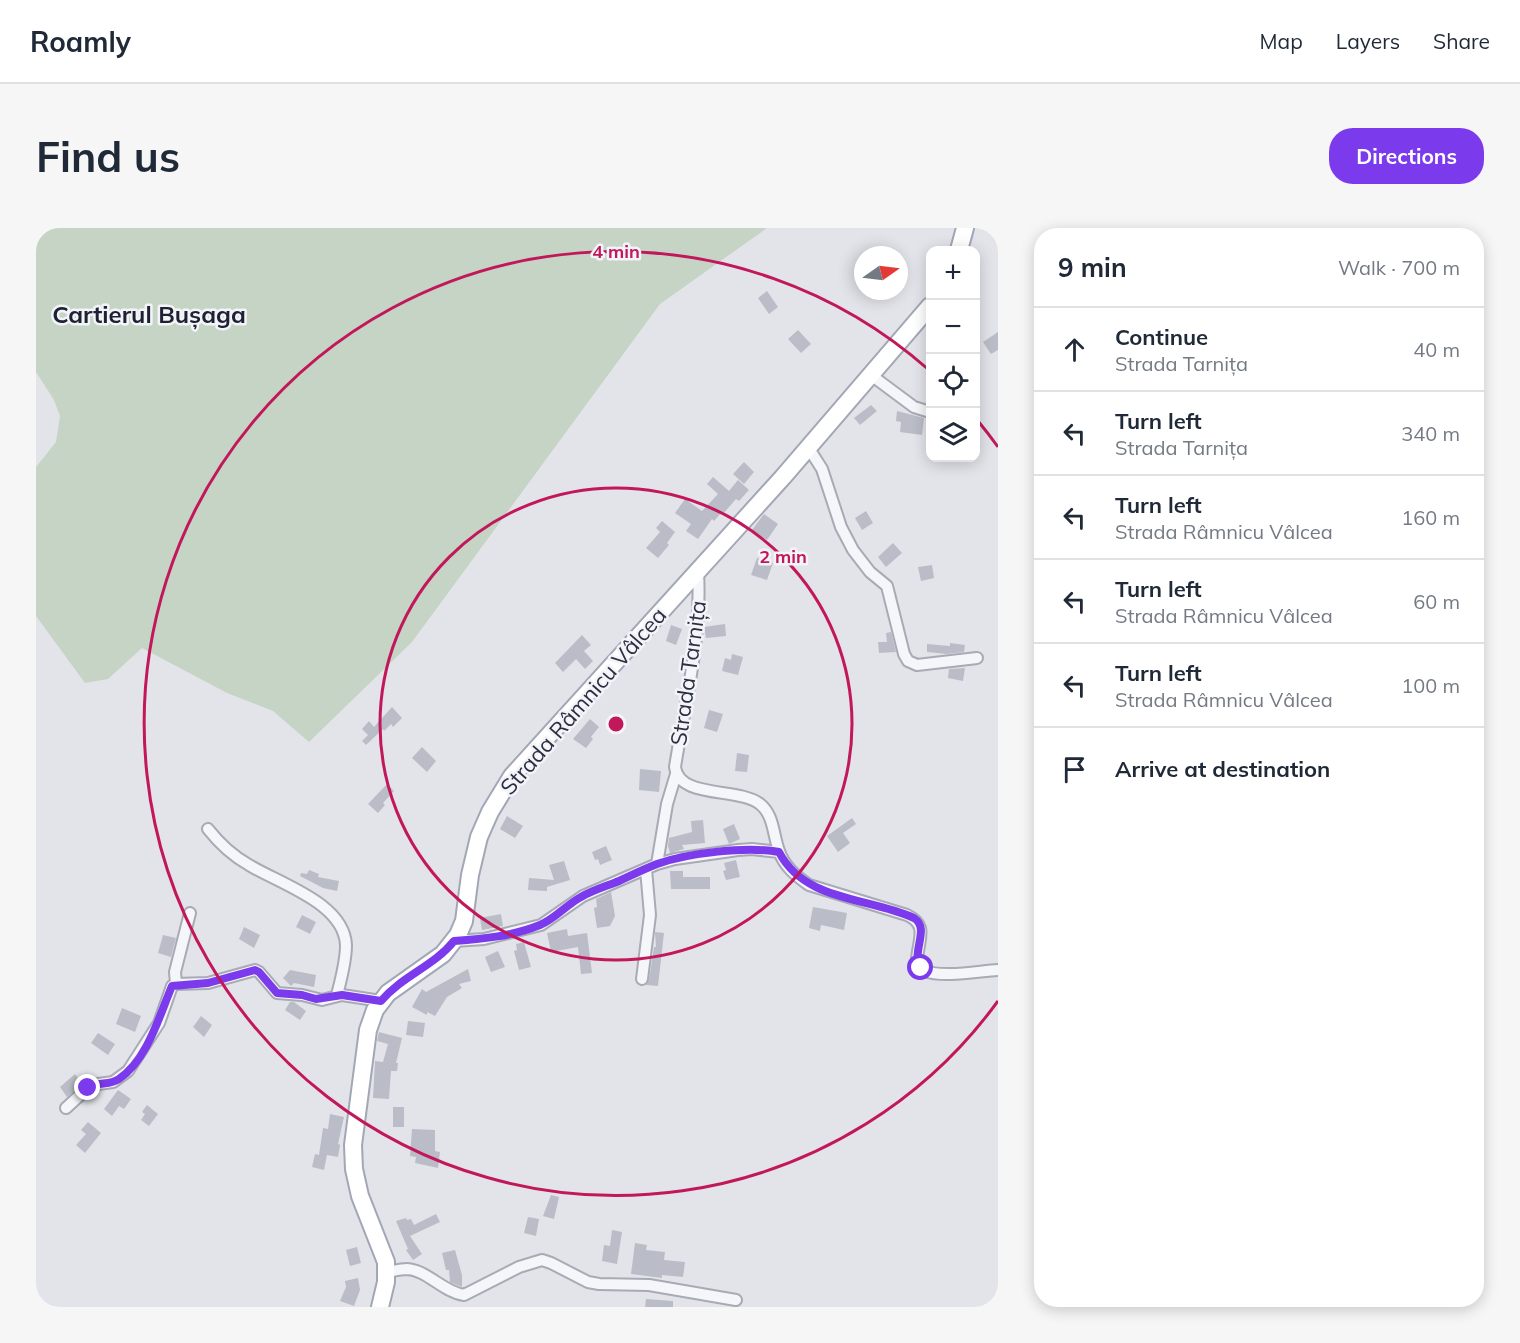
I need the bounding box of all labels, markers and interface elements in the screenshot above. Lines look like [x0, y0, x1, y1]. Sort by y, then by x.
text: Roamly [30, 24, 131, 59]
text: Map [1260, 28, 1303, 54]
text: Layers [1336, 28, 1400, 54]
text: Share [1433, 28, 1490, 54]
button: Directions [1329, 128, 1484, 184]
text: Find us [36, 130, 180, 183]
text: 4 min [592, 240, 640, 263]
north arrow [854, 246, 908, 300]
map controls [926, 246, 980, 462]
button: + [926, 246, 980, 300]
text: 9 min [1058, 251, 1127, 284]
text: Walk · 700 m [1338, 255, 1460, 280]
district label: Cartierul Bușaga [52, 299, 246, 330]
button: − [926, 300, 980, 354]
text: Continue [1115, 323, 1208, 351]
icon: ahead [1058, 333, 1091, 366]
text: 40 m [1413, 337, 1460, 362]
text: Strada Tarnița [1115, 351, 1248, 376]
button: locate [926, 354, 980, 408]
text: Turn left [1115, 407, 1202, 435]
button: layers [926, 408, 980, 462]
icon: left [1058, 417, 1091, 450]
text: 340 m [1401, 421, 1460, 446]
text: Strada Tarnița [1115, 435, 1248, 460]
text: Turn left [1115, 491, 1202, 519]
icon: left [1058, 501, 1091, 534]
text: 160 m [1401, 505, 1460, 530]
text: Strada Râmnicu Vâlcea [1115, 519, 1333, 544]
text: 2 min [759, 545, 807, 568]
text: Turn left [1115, 575, 1202, 603]
icon: left [1058, 585, 1091, 618]
text: 60 m [1413, 589, 1460, 614]
street label: Strada Tarnița [664, 599, 712, 747]
street label: Strada Râmnicu Vâlcea [494, 601, 672, 801]
text: Strada Râmnicu Vâlcea [1115, 603, 1333, 628]
text: Turn left [1115, 659, 1202, 687]
icon: left [1058, 669, 1091, 702]
text: 100 m [1401, 673, 1460, 698]
text: Strada Râmnicu Vâlcea [1115, 687, 1333, 712]
centre of rings [606, 714, 626, 734]
icon: arrive [1058, 753, 1091, 786]
text: Arrive at destination [1115, 755, 1330, 783]
route start [907, 954, 933, 980]
route end [74, 1074, 100, 1100]

